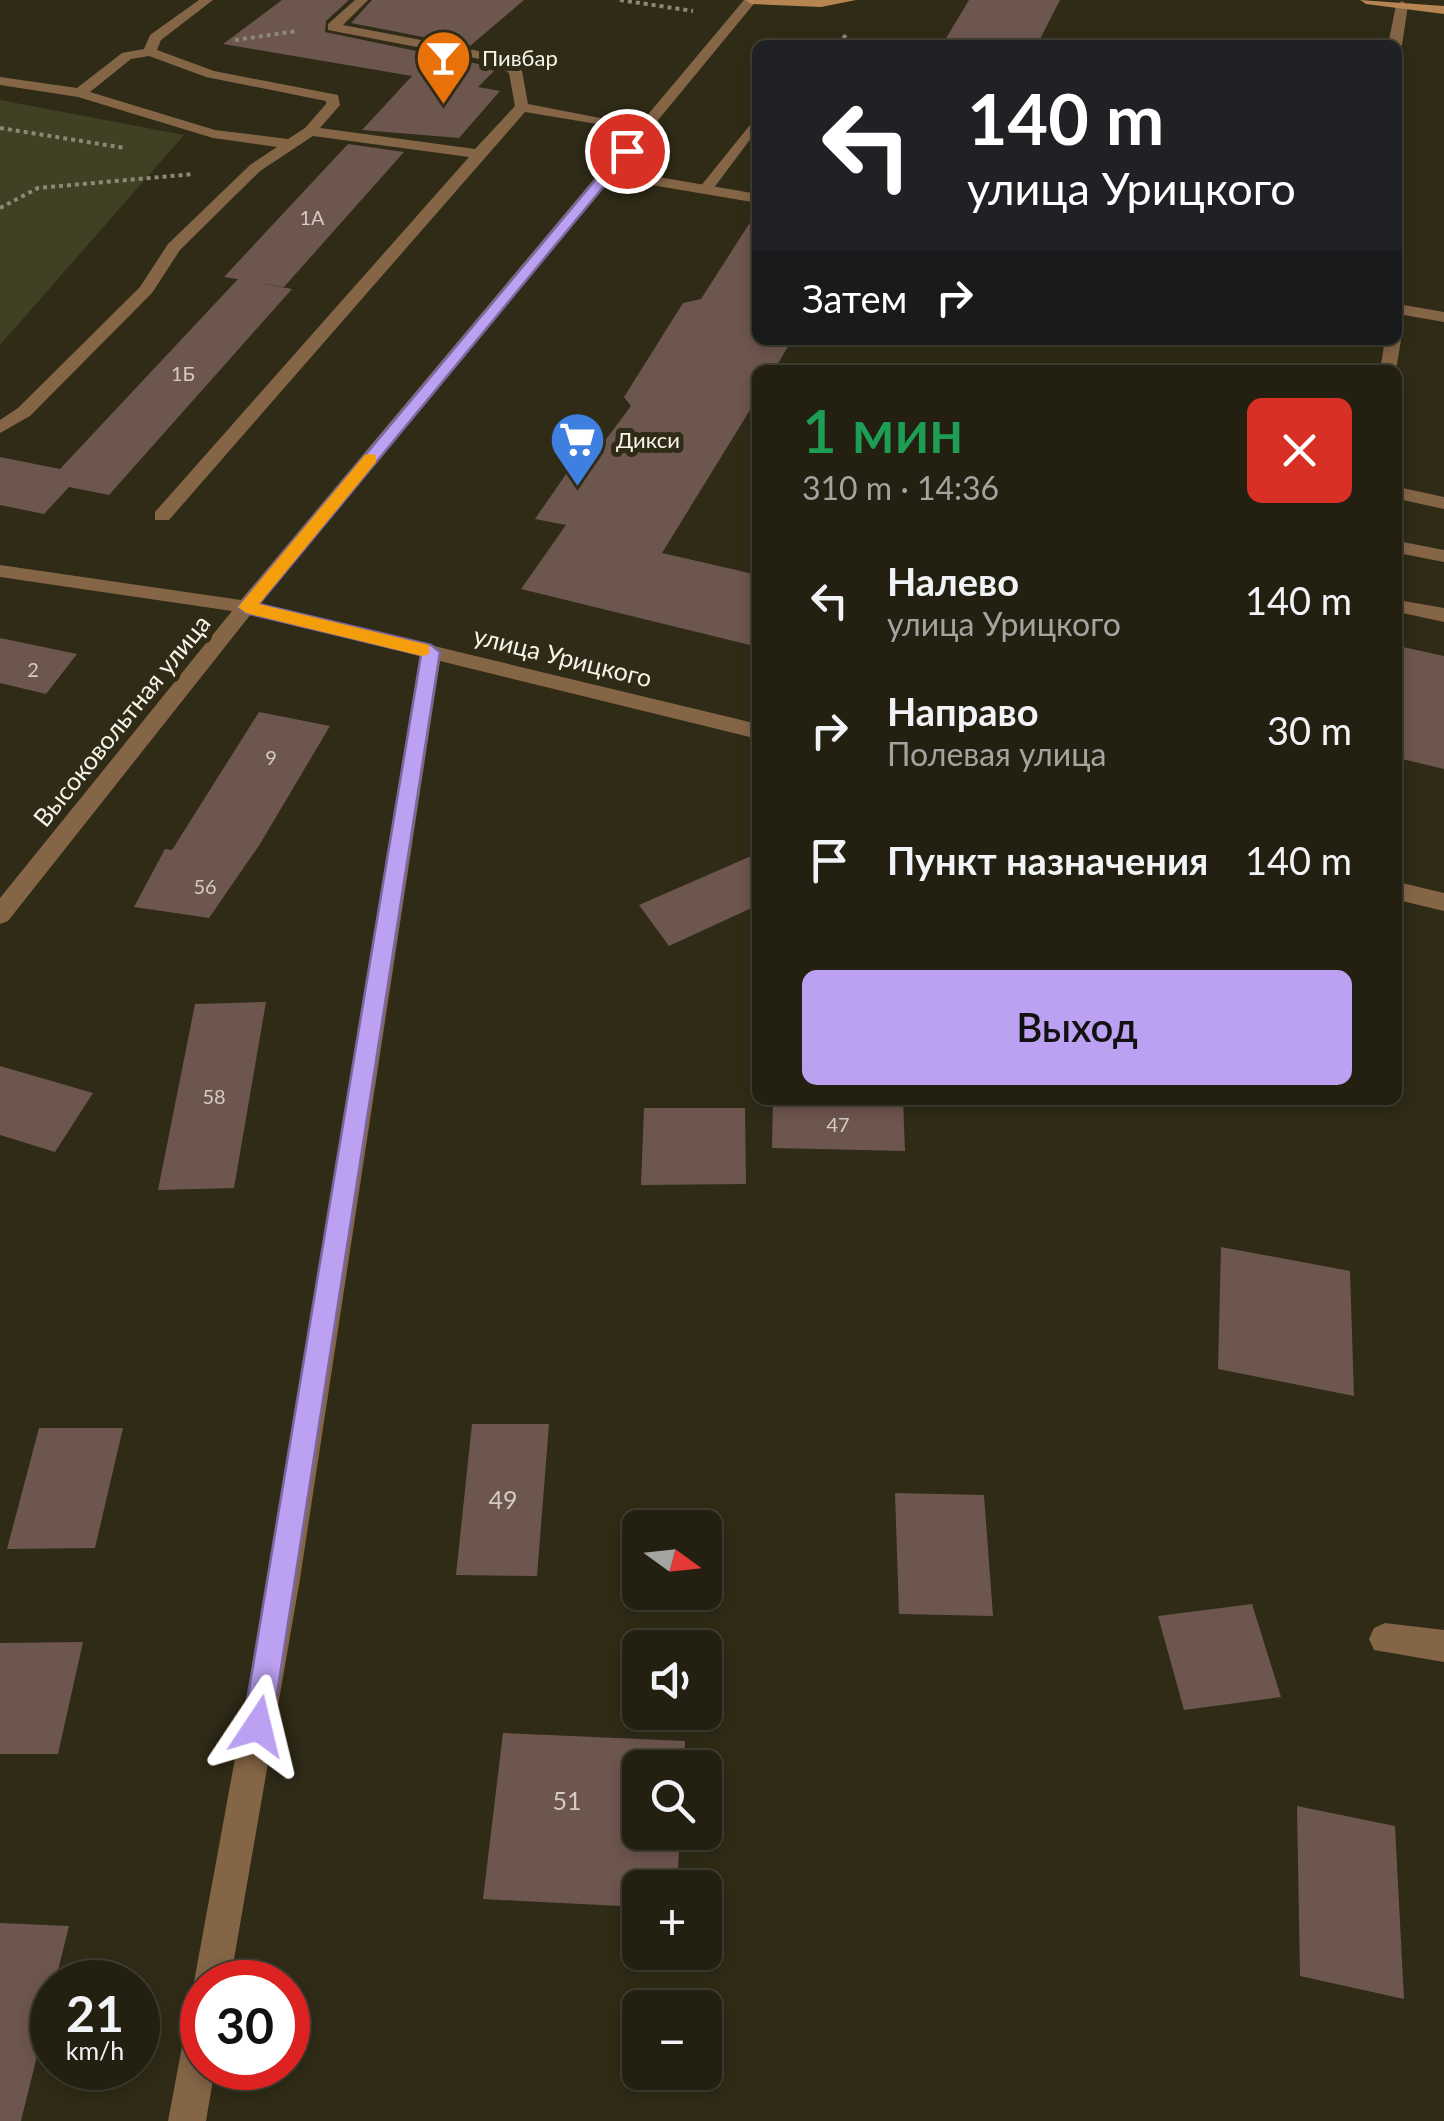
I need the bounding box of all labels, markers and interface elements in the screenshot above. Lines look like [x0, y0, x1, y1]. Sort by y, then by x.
bar icon: Пивбар [413, 27, 473, 106]
place label: Пивбар [482, 44, 558, 71]
text: 140 m [967, 76, 1164, 160]
icon: left [802, 80, 932, 210]
pin [585, 109, 670, 194]
icon: arrive [600, 124, 655, 179]
text: улица Урицкого [967, 161, 1296, 215]
house number: 1А [299, 205, 325, 229]
icon: right [927, 270, 982, 325]
text: Затем [802, 275, 907, 321]
house number: 1Б [171, 361, 195, 385]
text: 1 мин [802, 394, 963, 466]
button: close [1247, 398, 1352, 503]
supermarket icon: Дикси [547, 409, 607, 488]
place label: Дикси [616, 426, 680, 453]
text: 310 m · 14:36 [802, 468, 999, 507]
text: Налево [887, 558, 1019, 604]
icon: left [802, 573, 857, 628]
text: 140 m [1245, 577, 1352, 623]
text: улица Урицкого [887, 604, 1121, 643]
street label: Высоковольтная улица [26, 608, 216, 832]
street label: улица Урицкого [471, 619, 655, 693]
house number: 2 [27, 657, 39, 681]
text: Направо [887, 688, 1039, 734]
icon: right [802, 703, 857, 758]
text: 30 m [1267, 707, 1352, 753]
text: Полевая улица [887, 734, 1107, 773]
house number: 9 [265, 745, 277, 769]
icon: arrive [802, 833, 857, 888]
text: Пункт назначения [887, 837, 1208, 883]
text: 140 m [1245, 837, 1352, 883]
house number: 56 [193, 874, 217, 898]
button: Выход [802, 970, 1352, 1085]
house number: 58 [202, 1084, 226, 1108]
house number: 47 [826, 1112, 850, 1136]
house number: 49 [488, 1484, 518, 1514]
north arrow [622, 1510, 722, 1610]
map controls [622, 1510, 722, 2090]
button: sound [622, 1630, 722, 1730]
position arrow [206, 1674, 310, 1778]
button: search [622, 1750, 722, 1850]
house number: 51 [552, 1785, 582, 1815]
button: + [622, 1870, 722, 1970]
speed limit sign: 30 [180, 1960, 310, 2090]
text: 21 [66, 1983, 124, 2043]
button: − [622, 1990, 722, 2090]
text: km/h [66, 2035, 124, 2065]

